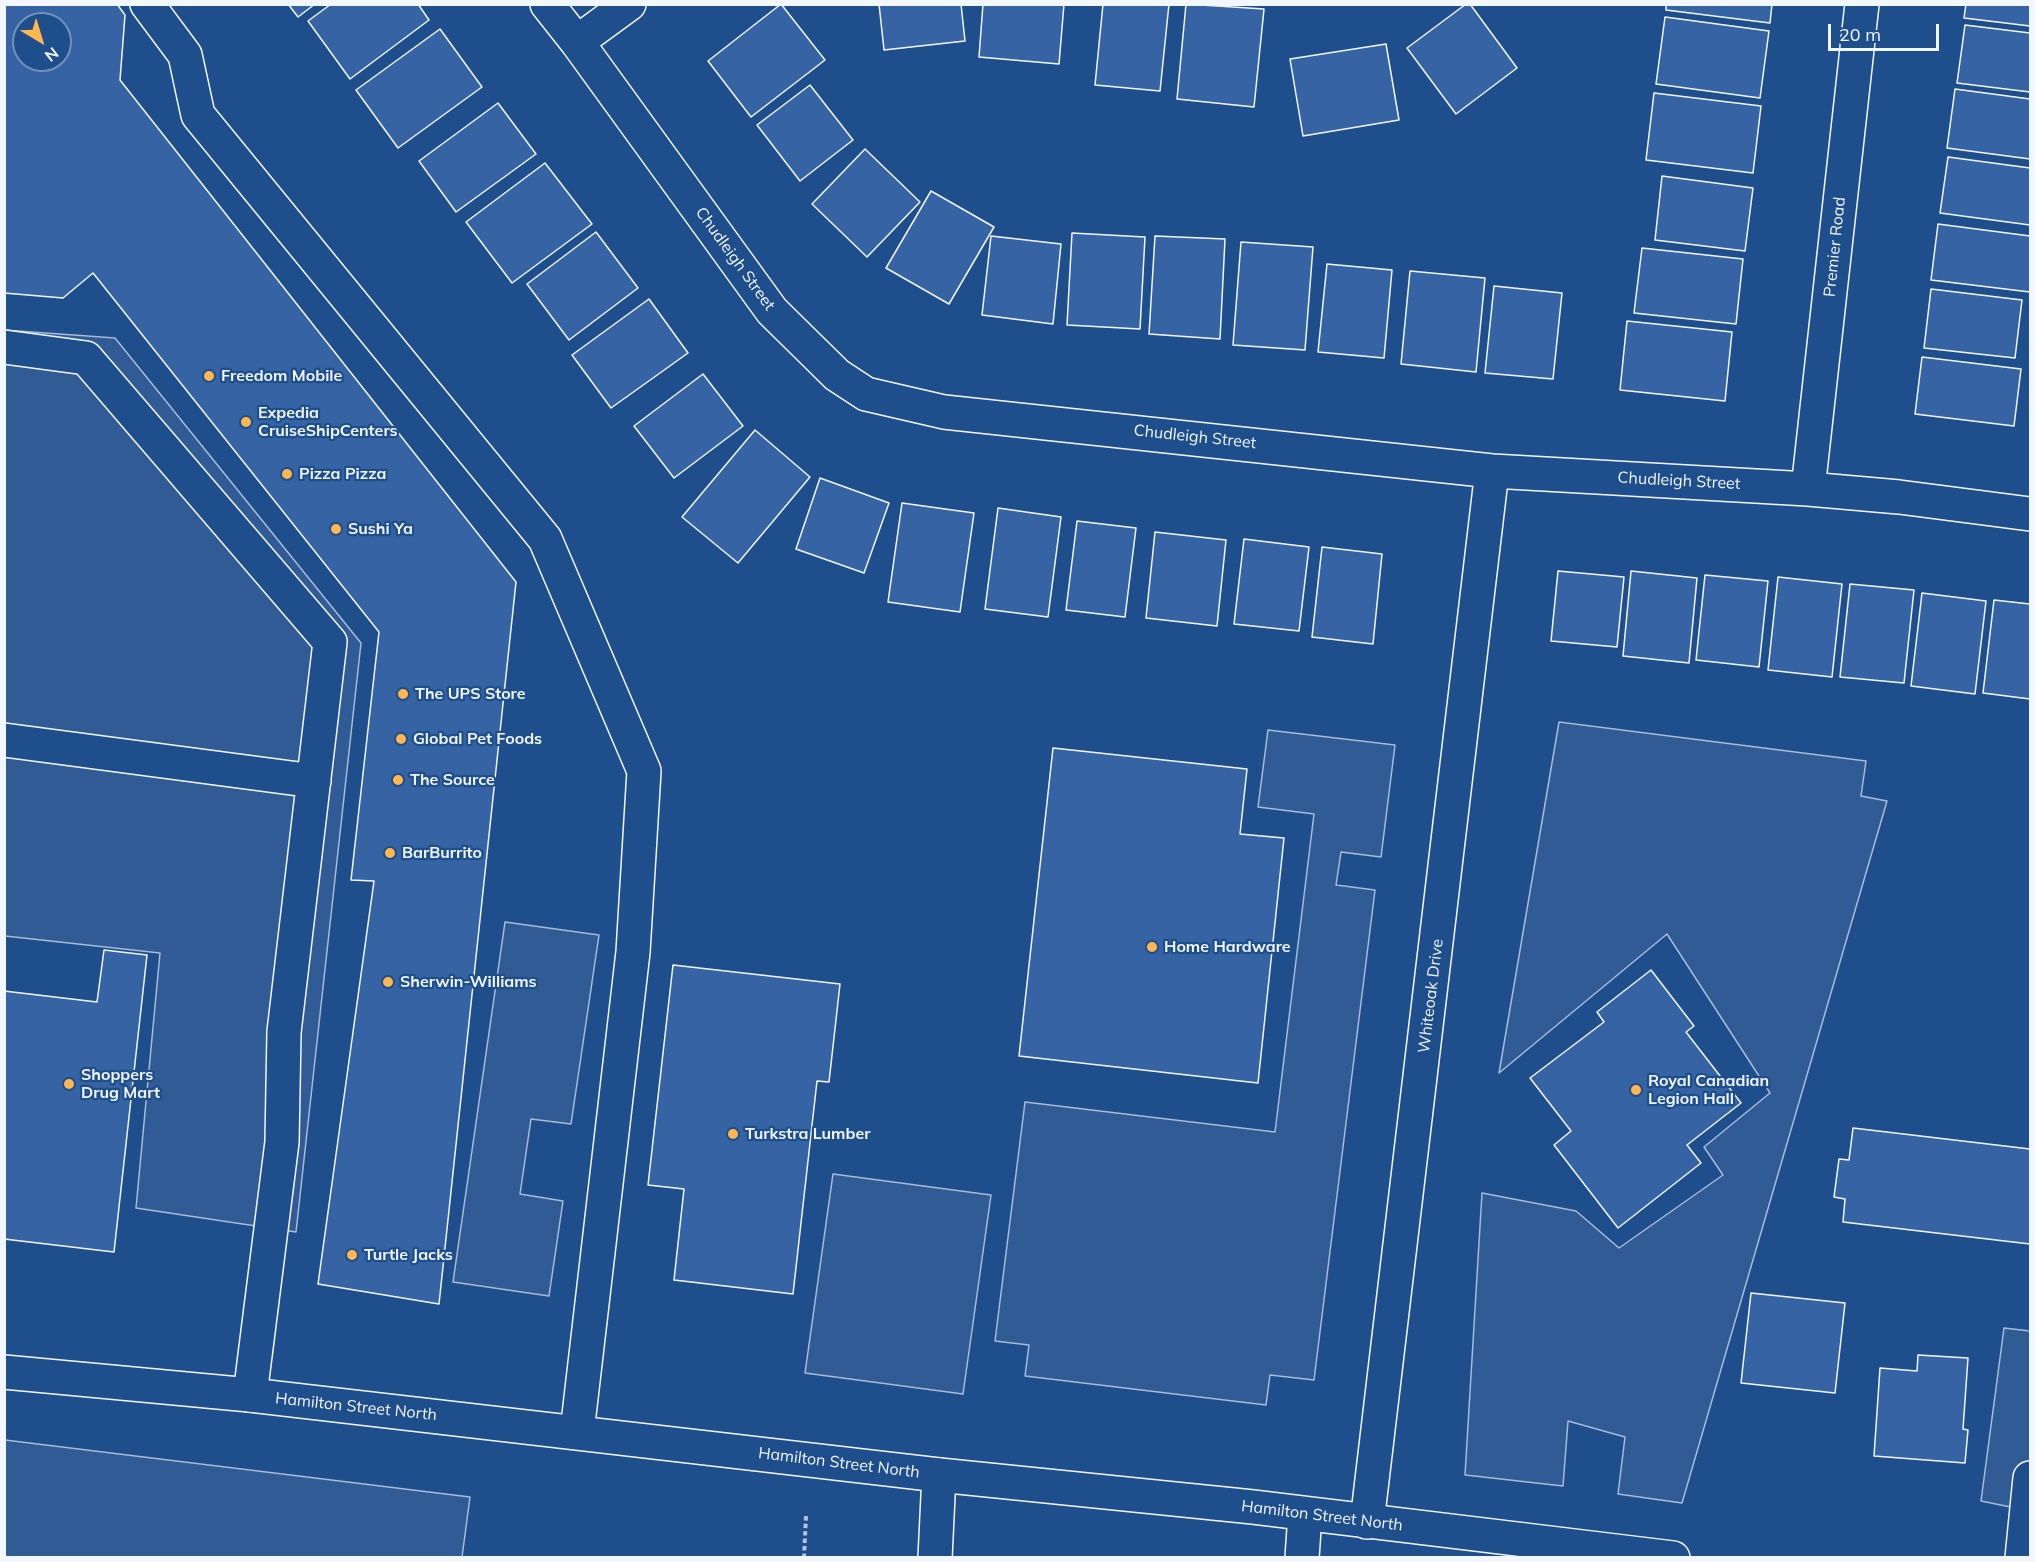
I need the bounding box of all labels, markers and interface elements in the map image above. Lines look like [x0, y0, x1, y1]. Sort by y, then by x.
north arrow [12, 12, 72, 72]
scale bar [1831, 12, 1942, 50]
text: 20 m [1839, 23, 1881, 46]
text: N [41, 43, 63, 66]
street label: Premier Road [1820, 196, 1850, 298]
street label: Chudleigh Street [691, 204, 779, 314]
place label: Freedom Mobile [221, 366, 342, 386]
marker: Freedom Mobile [202, 369, 216, 383]
place label: Expedia CruiseShipCenters [258, 403, 398, 441]
marker: Expedia CruiseShipCenters [239, 415, 253, 429]
street label: Chudleigh Street [1133, 421, 1257, 453]
place label: Pizza Pizza [299, 464, 386, 484]
marker: Pizza Pizza [280, 467, 294, 481]
street label: Chudleigh Street [1617, 468, 1741, 494]
place label: Sushi Ya [348, 519, 413, 539]
marker: Sushi Ya [329, 522, 343, 536]
place label: The UPS Store [415, 684, 526, 704]
marker: The UPS Store [396, 687, 410, 701]
place label: Global Pet Foods [413, 729, 542, 749]
marker: Global Pet Foods [394, 732, 408, 746]
place label: The Source [410, 770, 495, 790]
marker: The Source [391, 773, 405, 787]
place label: BarBurrito [402, 843, 482, 863]
marker: BarBurrito [383, 846, 397, 860]
place label: Home Hardware [1164, 937, 1291, 957]
street label: Whiteoak Drive [1414, 938, 1448, 1054]
marker: Home Hardware [1145, 940, 1159, 954]
place label: Sherwin-Williams [400, 972, 537, 992]
marker: Sherwin-Williams [381, 975, 395, 989]
place label: Shoppers Drug Mart [81, 1065, 160, 1103]
place label: Royal Canadian Legion Hall [1648, 1071, 1769, 1109]
marker: Shoppers Drug Mart [62, 1077, 76, 1091]
marker: Royal Canadian Legion Hall [1629, 1083, 1643, 1097]
place label: Turkstra Lumber [745, 1124, 870, 1144]
marker: Turkstra Lumber [726, 1127, 740, 1141]
place label: Turtle Jacks [364, 1245, 453, 1265]
marker: Turtle Jacks [345, 1248, 359, 1262]
street label: Hamilton Street North [274, 1389, 438, 1425]
street label: Hamilton Street North [757, 1444, 921, 1482]
street label: Hamilton Street North [1240, 1497, 1404, 1535]

